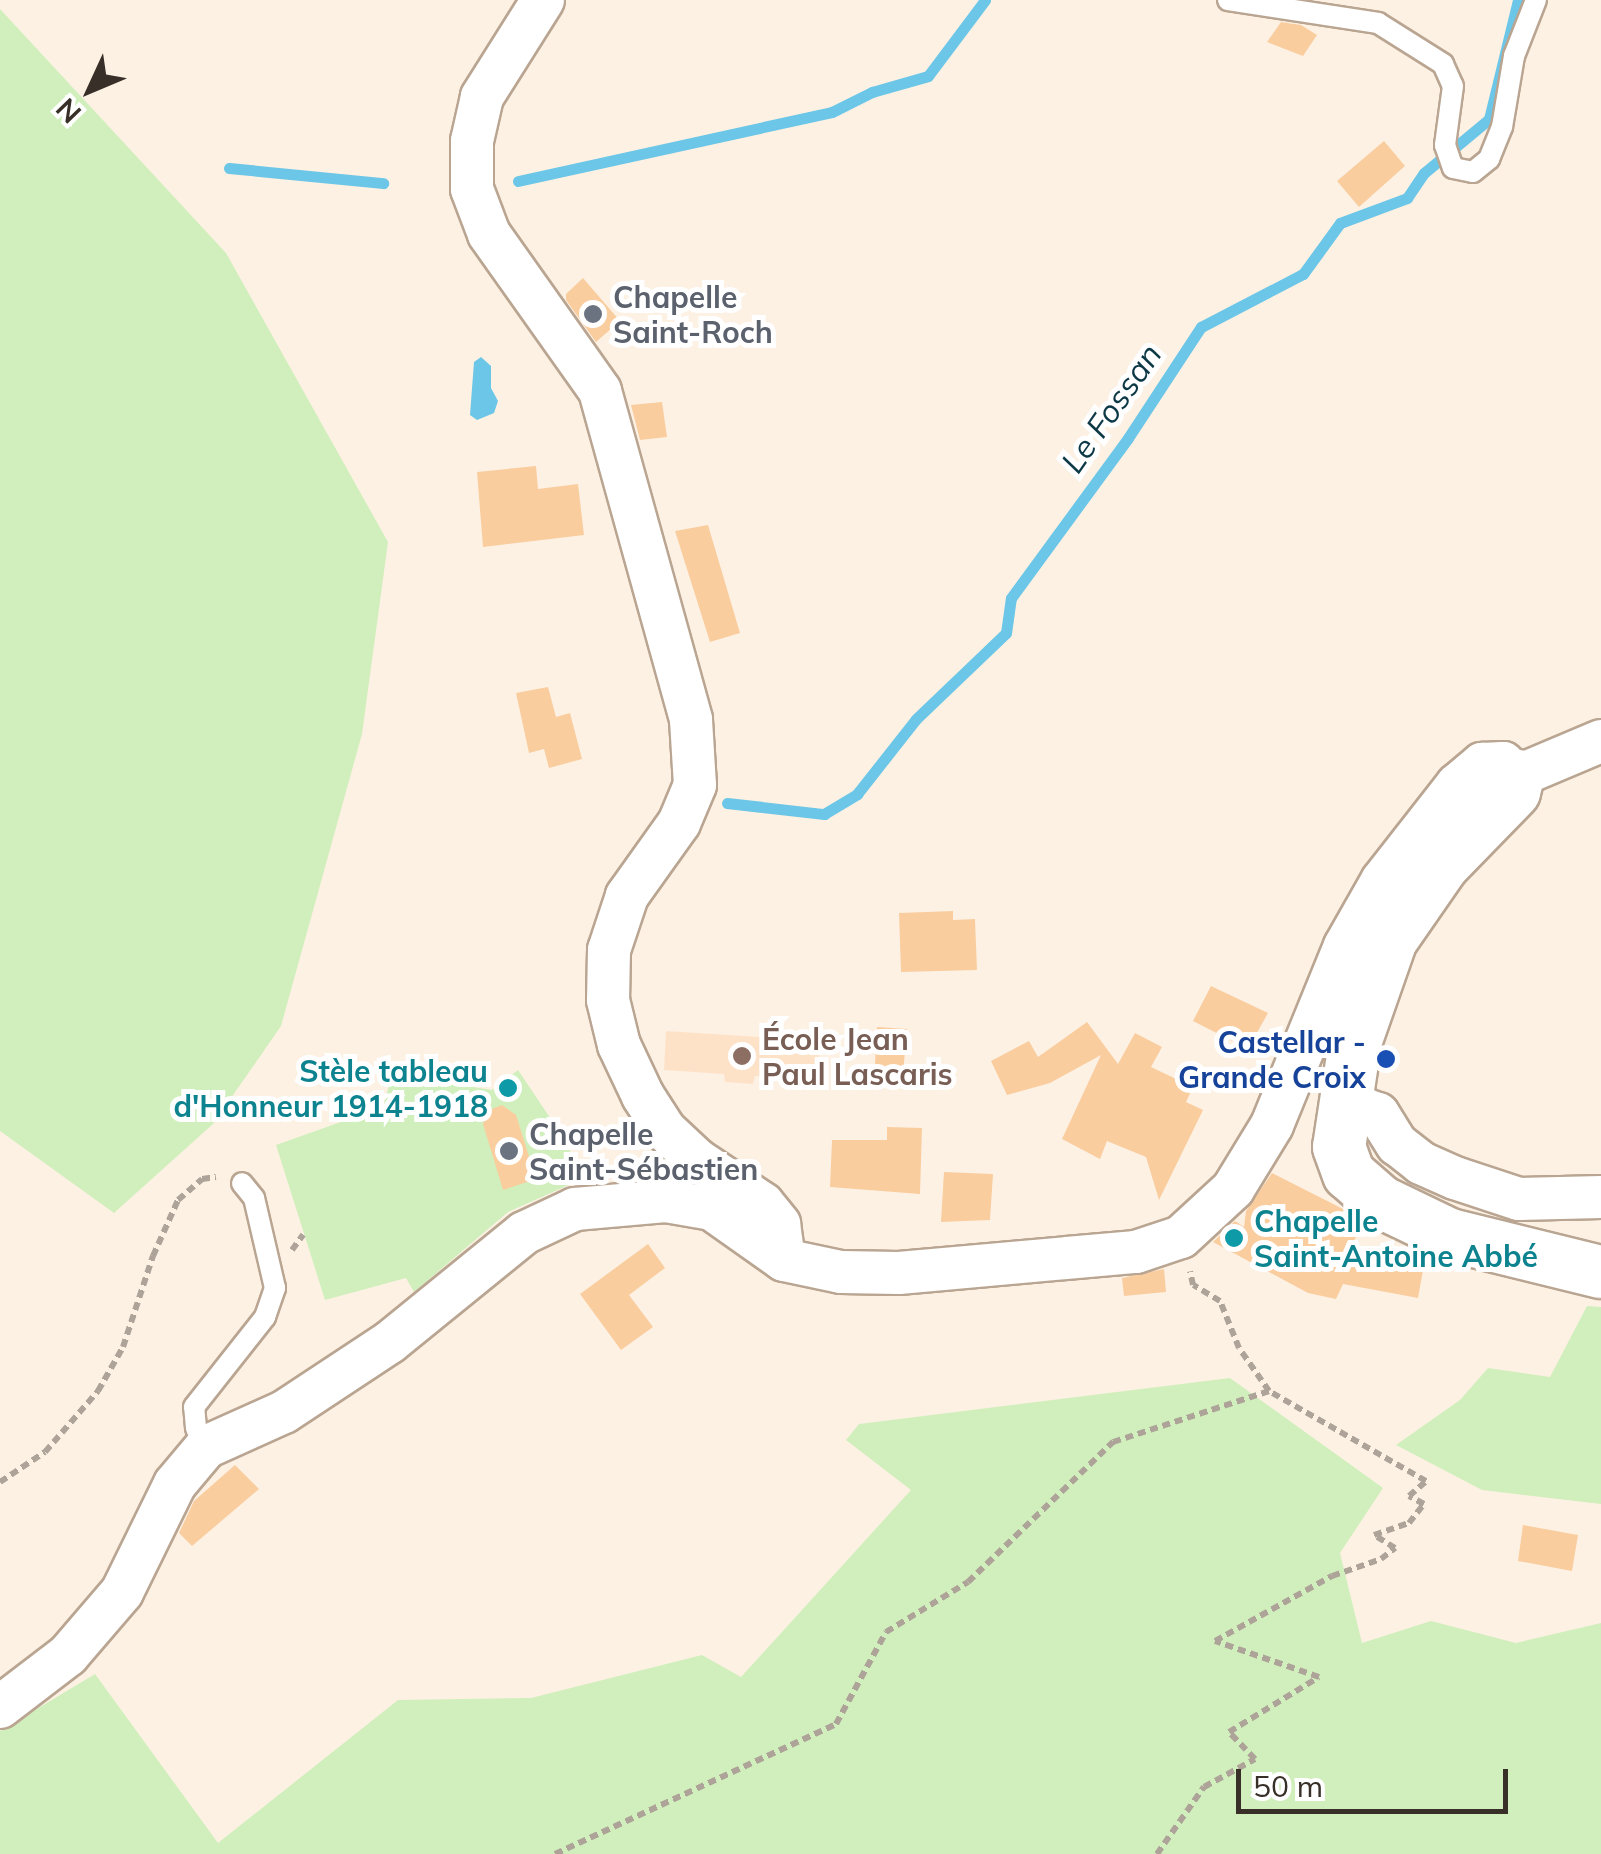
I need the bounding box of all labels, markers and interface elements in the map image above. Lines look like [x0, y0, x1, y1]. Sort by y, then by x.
north arrow [40, 40, 140, 140]
text: N [48, 91, 88, 131]
place label: Chapelle Saint-Roch [613, 279, 773, 350]
marker: Chapelle Saint-Roch [582, 303, 604, 325]
water label: Le Fossan [1053, 336, 1169, 480]
place label: École Jean Paul Lascaris [762, 1021, 953, 1092]
place label: Castellar - Grande Croix [1178, 1024, 1366, 1094]
marker: École Jean Paul Lascaris [731, 1045, 753, 1067]
marker: Castellar - Grande Croix [1375, 1048, 1397, 1070]
place label: Stèle tableau d'Honneur 1914-1918 [173, 1053, 488, 1124]
marker: Stèle tableau d'Honneur 1914-1918 [497, 1077, 519, 1099]
place label: Chapelle Saint-Sébastien [529, 1116, 758, 1186]
marker: Chapelle Saint-Sébastien [498, 1140, 520, 1162]
place label: Chapelle Saint-Antoine Abbé [1254, 1203, 1538, 1274]
marker: Chapelle Saint-Antoine Abbé [1223, 1227, 1245, 1249]
scale bar [1241, 1749, 1514, 1811]
text: 50 m [1253, 1767, 1323, 1805]

